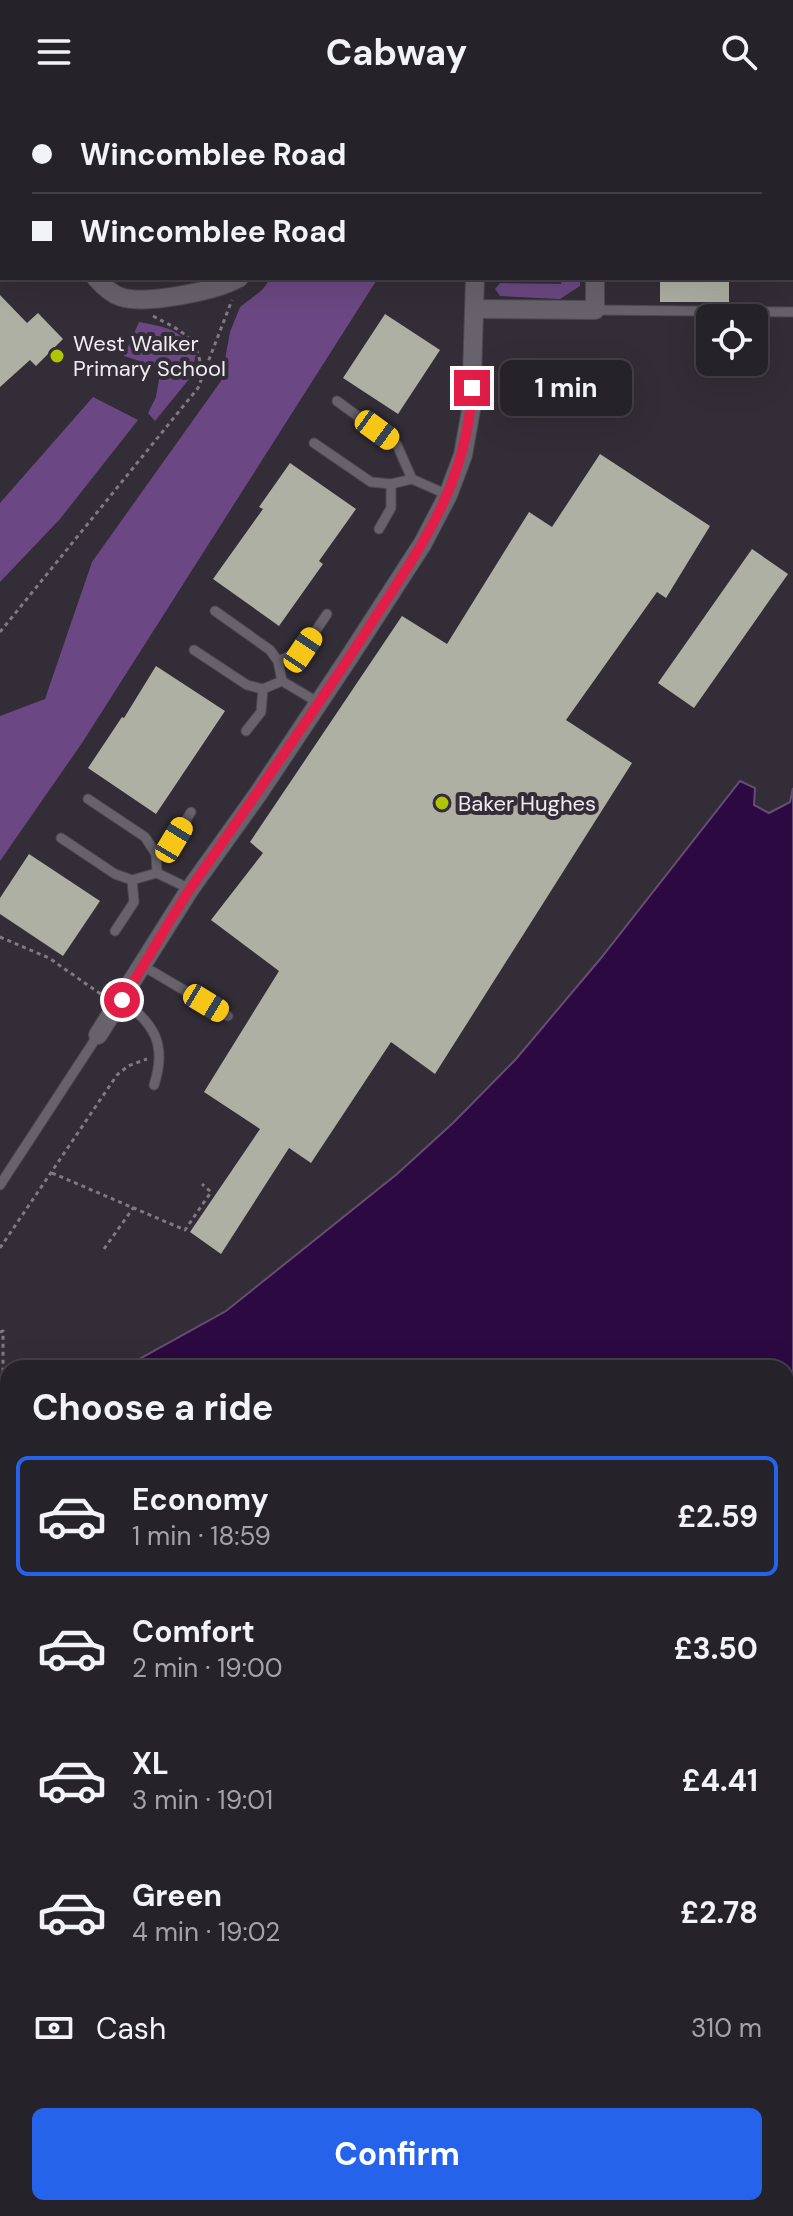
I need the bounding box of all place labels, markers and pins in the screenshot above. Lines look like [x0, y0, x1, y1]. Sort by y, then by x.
place label: West Walker Primary School [73, 329, 226, 383]
marker: West Walker Primary School [48, 347, 66, 365]
place label: Baker Hughes [458, 789, 596, 818]
marker: Baker Hughes [433, 794, 451, 812]

